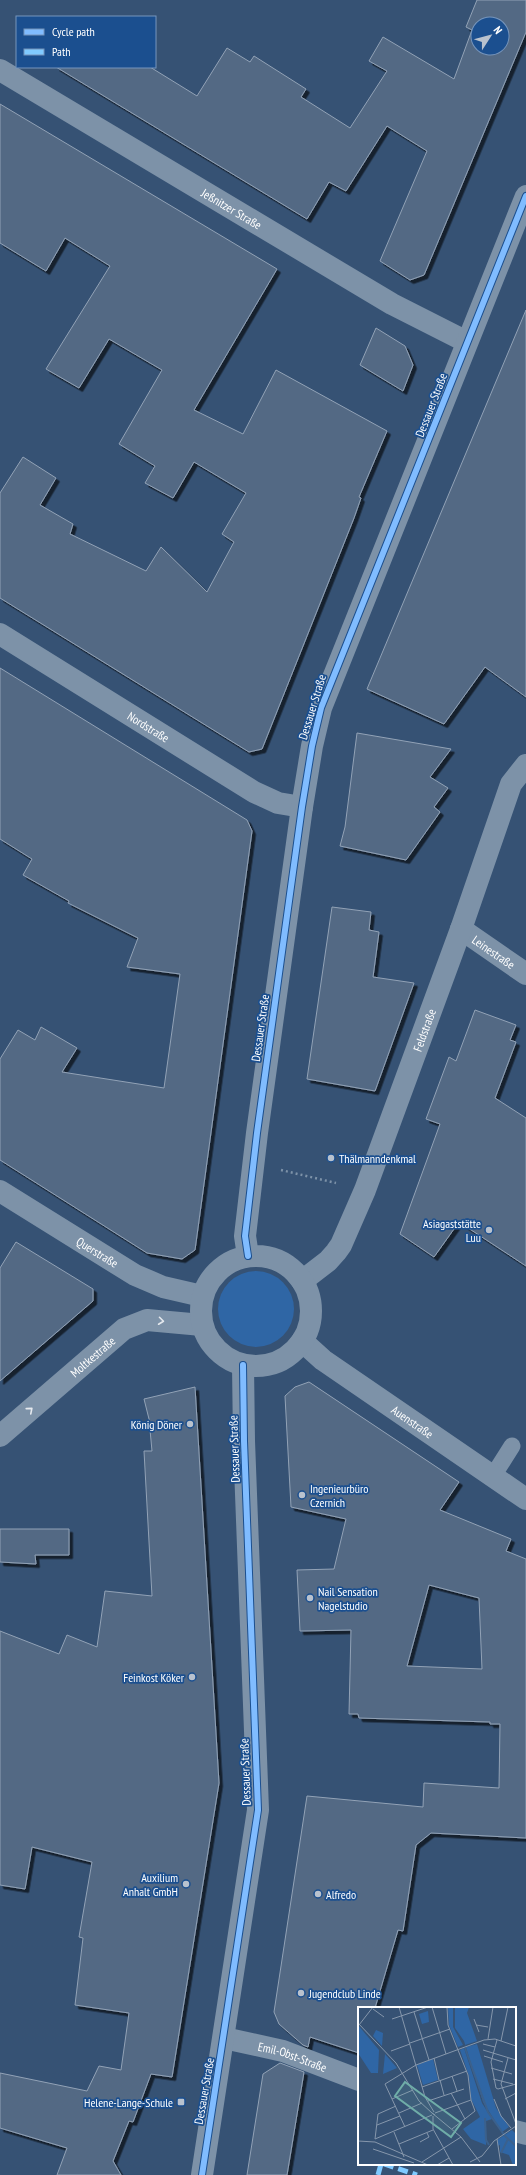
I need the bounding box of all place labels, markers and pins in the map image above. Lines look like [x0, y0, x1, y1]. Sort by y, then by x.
place label: Thälmanndenkmal [339, 1151, 416, 1166]
marker: Thälmanndenkmal [326, 1153, 336, 1163]
place label: Asiagaststätte Luu [423, 1216, 481, 1245]
marker: Asiagaststätte Luu [484, 1225, 494, 1235]
place label: König Döner [131, 1417, 183, 1432]
marker: König Döner [185, 1419, 195, 1429]
place label: Ingenieurbüro Czernich [310, 1481, 368, 1510]
marker: Ingenieurbüro Czernich [297, 1490, 307, 1500]
place label: Nail Sensation Nagelstudio [318, 1584, 378, 1613]
marker: Nail Sensation Nagelstudio [305, 1593, 315, 1603]
place label: Feinkost Köker [123, 1670, 185, 1685]
marker: Feinkost Köker [187, 1672, 197, 1682]
place label: Auxilium Anhalt GmbH [123, 1870, 178, 1899]
marker: Auxilium Anhalt GmbH [181, 1879, 191, 1889]
place label: Alfredo [326, 1887, 356, 1902]
marker: Alfredo [313, 1889, 323, 1899]
place label: Jugendclub Linde [308, 1986, 381, 2001]
marker: Jugendclub Linde [296, 1988, 306, 1998]
place label: Helene-Lange-Schule [84, 2095, 173, 2110]
marker: Helene-Lange-Schule [176, 2097, 186, 2107]

